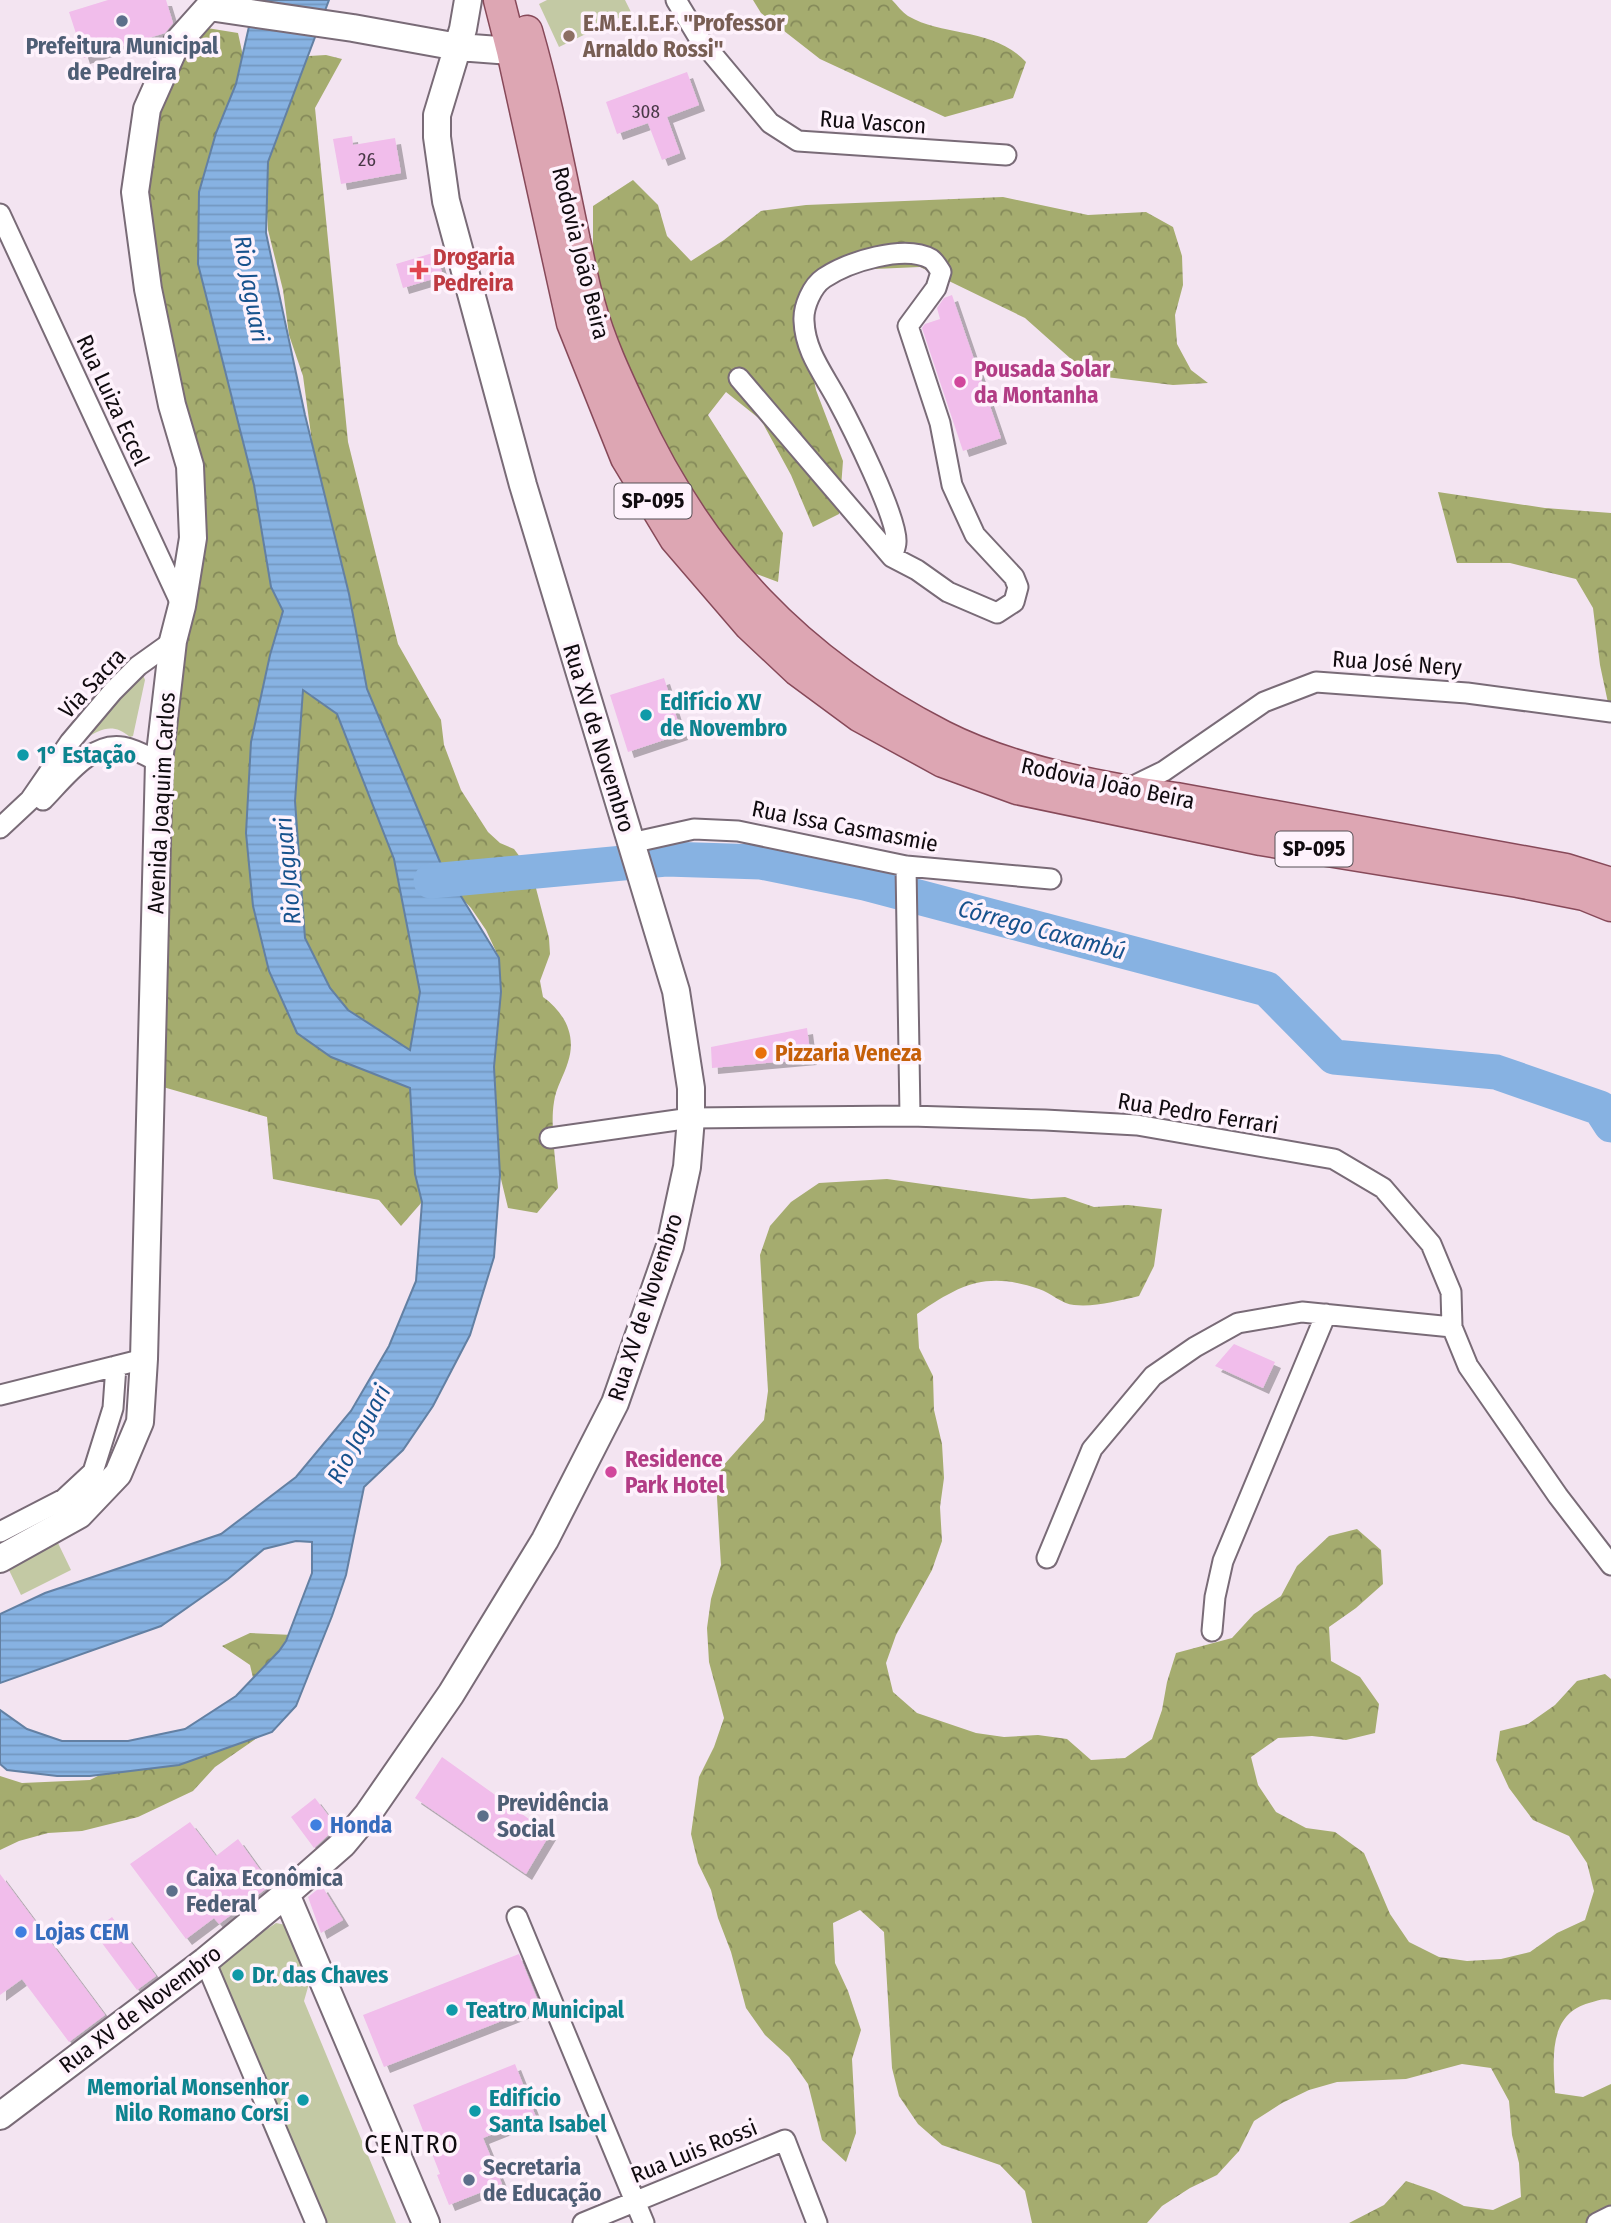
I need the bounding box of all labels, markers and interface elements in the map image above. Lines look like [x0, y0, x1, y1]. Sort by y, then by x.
place label: E.M.E.I.E.F. "Professor Arnaldo Rossi" [582, 9, 785, 63]
marker: Prefeitura Municipal de Pedreira [114, 13, 130, 29]
marker: E.M.E.I.E.F. "Professor Arnaldo Rossi" [561, 28, 577, 44]
place label: Prefeitura Municipal de Pedreira [26, 32, 219, 86]
house number: 308 [632, 100, 660, 123]
street label: Rua Vascon [819, 104, 927, 140]
house number: 26 [358, 148, 376, 171]
street label: Rodovia João Beira [546, 164, 616, 342]
water label: Rio Jaguari [228, 233, 274, 345]
place label: Drogaria Pedreira [433, 243, 515, 297]
marker: Drogaria Pedreira [411, 262, 427, 278]
street label: Rua Luiza Eccel [71, 330, 155, 470]
place label: Pousada Solar da Montanha [974, 355, 1111, 409]
marker: Pousada Solar da Montanha [952, 374, 968, 390]
road number: SP-095 [614, 484, 692, 518]
street label: Rua XV de Novembro [557, 640, 641, 836]
street label: Via Sacra [53, 642, 131, 724]
street label: Rua José Nery [1331, 645, 1463, 682]
place label: Edifício XV de Novembro [660, 688, 787, 742]
street label: Avenida Joaquim Carlos [141, 691, 181, 915]
marker: Edifício XV de Novembro [638, 707, 654, 723]
place label: 1° Estação [37, 741, 136, 769]
marker: 1° Estação [15, 747, 31, 763]
street label: Rodovia João Beira [1019, 751, 1197, 815]
street label: Rua Issa Casmasmie [750, 794, 940, 858]
water label: Rio Jaguari [269, 816, 307, 926]
road number: SP-095 [1276, 832, 1352, 866]
water label: Córrego Caxambú [955, 894, 1129, 966]
place label: Pizzaria Veneza [775, 1039, 922, 1067]
marker: Pizzaria Veneza [753, 1045, 769, 1061]
street label: Rua Pedro Ferrari [1116, 1086, 1280, 1140]
street label: Rua XV de Novembro [601, 1210, 689, 1404]
water label: Rio Jaguari [321, 1380, 397, 1488]
place label: Residence Park Hotel [625, 1445, 725, 1499]
marker: Residence Park Hotel [603, 1464, 619, 1480]
place label: Previdência Social [497, 1789, 609, 1843]
marker: Previdência Social [475, 1808, 491, 1824]
place label: Honda [330, 1811, 392, 1839]
marker: Honda [308, 1817, 324, 1833]
place label: Caixa Econômica Federal [186, 1864, 343, 1918]
marker: Caixa Econômica Federal [164, 1883, 180, 1899]
place label: Lojas CEM [35, 1918, 129, 1946]
marker: Lojas CEM [13, 1924, 29, 1940]
street label: Rua XV de Novembro [53, 1939, 227, 2079]
place label: Dr. das Chaves [252, 1961, 388, 1989]
marker: Dr. das Chaves [230, 1967, 246, 1983]
place label: Teatro Municipal [466, 1996, 625, 2024]
marker: Teatro Municipal [444, 2002, 460, 2018]
place label: Memorial Monsenhor Nilo Romano Corsi [87, 2073, 290, 2127]
place label: Edifício Santa Isabel [489, 2084, 607, 2138]
marker: Memorial Monsenhor Nilo Romano Corsi [295, 2092, 311, 2108]
marker: Edifício Santa Isabel [467, 2103, 483, 2119]
street label: Rua Luis Rossi [627, 2113, 761, 2189]
district label: CENTRO [364, 2129, 460, 2160]
place label: Secretaria de Educação [483, 2153, 602, 2207]
marker: Secretaria de Educação [461, 2172, 477, 2188]

